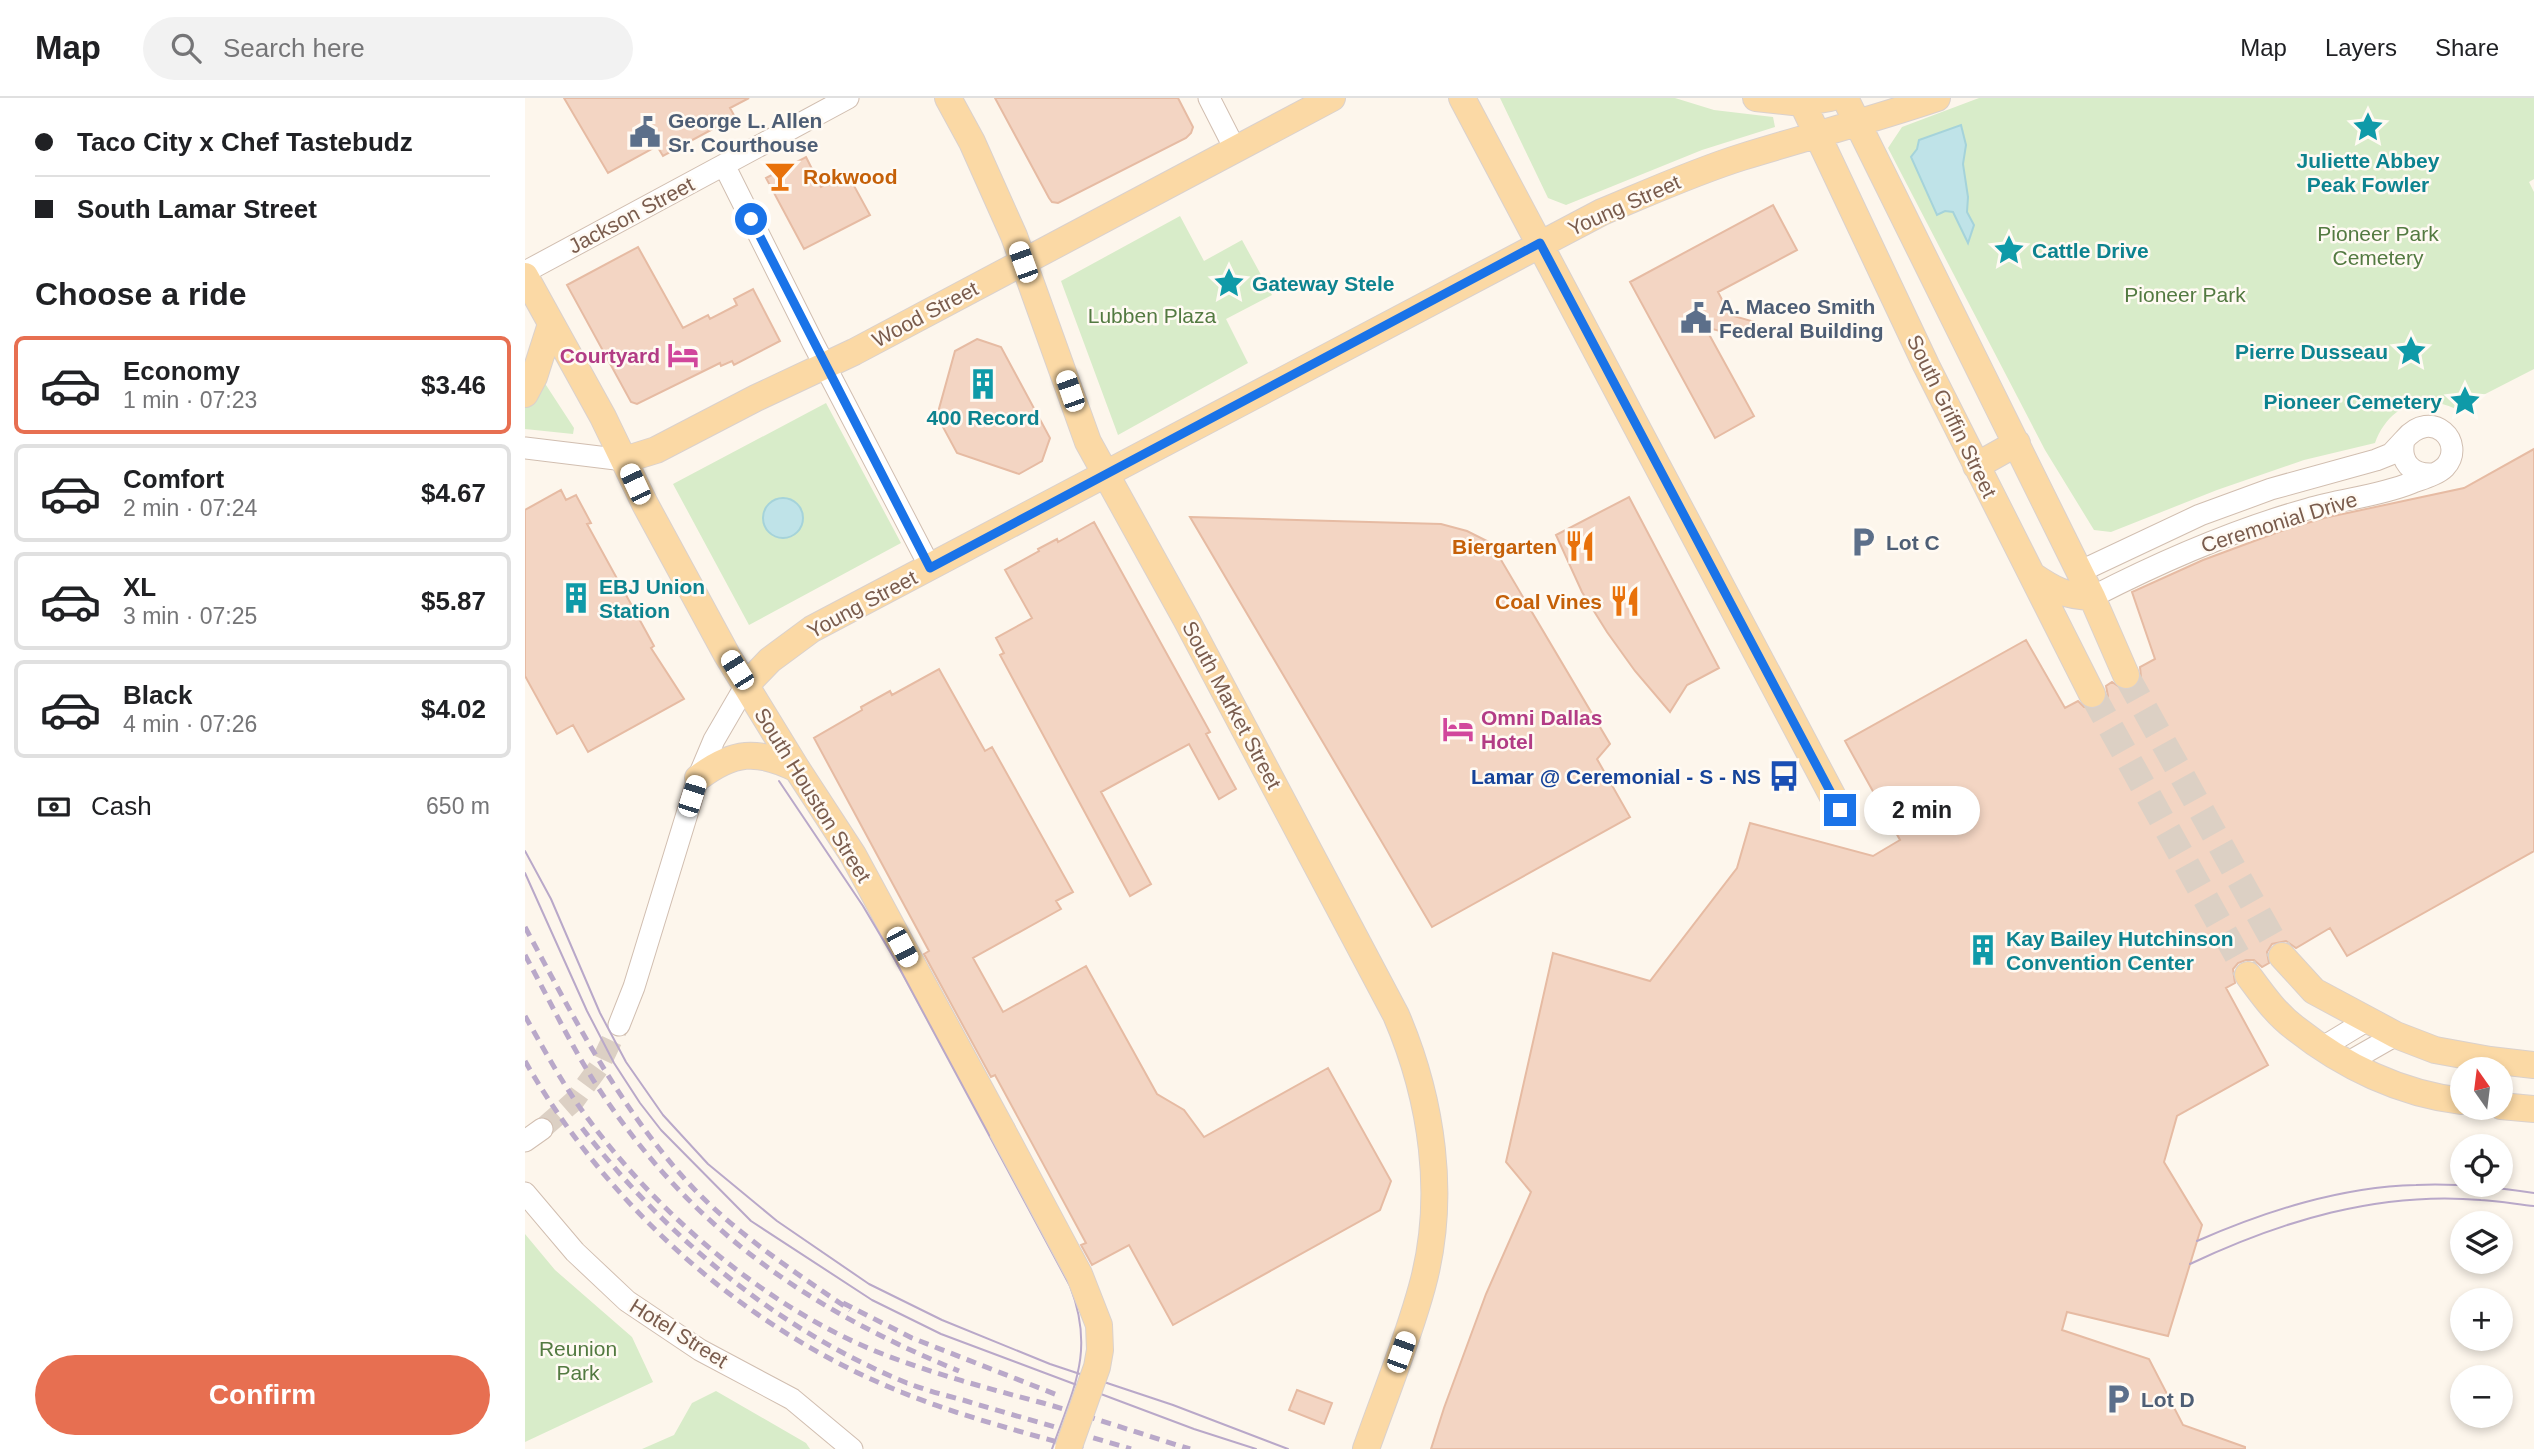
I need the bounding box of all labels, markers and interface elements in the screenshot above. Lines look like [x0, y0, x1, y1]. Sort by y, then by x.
search box [143, 17, 633, 80]
text: Map [35, 29, 101, 66]
icon: search [167, 29, 205, 67]
text: Search here [223, 33, 365, 63]
text: Map [2240, 34, 2287, 61]
text: Layers [2325, 34, 2397, 61]
text: Share [2435, 34, 2499, 61]
place label: George L. Allen Sr. Courthouse [668, 109, 822, 156]
place icon: Juliette Abbey Peak Fowler [2351, 110, 2385, 144]
public building icon: George L. Allen Sr. Courthouse [628, 115, 662, 149]
text: Taco City x Chef Tastebudz [77, 127, 413, 157]
place label: Juliette Abbey Peak Fowler [2297, 149, 2440, 196]
bar icon: Rokwood [763, 159, 797, 193]
place label: Rokwood [803, 165, 898, 188]
street label: Young Street [1564, 170, 1684, 240]
street label: Jackson Street [564, 172, 698, 258]
text: South Lamar Street [77, 194, 317, 224]
route start [735, 203, 767, 235]
park label: Pioneer Park Cemetery [2317, 222, 2439, 269]
place icon: Cattle Drive [1992, 233, 2026, 267]
car [1006, 239, 1041, 285]
place label: Cattle Drive [2032, 239, 2149, 262]
place icon: Gateway Stele [1212, 266, 1246, 300]
place label: Gateway Stele [1252, 272, 1394, 295]
text: Choose a ride [35, 276, 247, 312]
street label: Wood Street [868, 276, 982, 351]
park label: Pioneer Park [2124, 283, 2246, 306]
place label: A. Maceo Smith Federal Building [1719, 295, 1884, 342]
public building icon: A. Maceo Smith Federal Building [1679, 301, 1713, 335]
park label: Lubben Plaza [1088, 304, 1217, 327]
street label: South Griffin Street [1903, 331, 2001, 501]
place icon: Pierre Dusseau [2394, 334, 2428, 368]
hotel icon: Courtyard [666, 338, 700, 372]
place label: Pierre Dusseau [2235, 340, 2388, 363]
place label: Courtyard [560, 344, 660, 367]
icon: car [39, 354, 102, 417]
text: Economy [123, 356, 240, 386]
building icon: 400 Record [966, 367, 1000, 401]
car [1054, 368, 1087, 414]
text: $3.46 [421, 370, 486, 400]
place icon: Pioneer Cemetery [2448, 384, 2482, 418]
text: 1 min · 07:23 [123, 387, 257, 413]
place label: Pioneer Cemetery [2263, 390, 2442, 413]
place label: 400 Record [926, 406, 1040, 429]
car [617, 461, 654, 507]
icon: car [39, 462, 102, 525]
text: Comfort [123, 464, 224, 494]
text: $4.67 [421, 478, 486, 508]
street label: Ceremonial Drive [2198, 487, 2360, 557]
text: 2 min · 07:24 [123, 495, 257, 521]
parking icon: Lot C [1846, 525, 1880, 559]
restaurant icon: Biergarten [1563, 529, 1597, 563]
place label: Lot C [1886, 531, 1940, 554]
place label: Biergarten [1452, 535, 1557, 558]
street label: Young Street [803, 565, 921, 642]
icon: car [39, 570, 102, 633]
text: XL [123, 572, 156, 602]
place label: EBJ Union Station [599, 575, 705, 622]
building icon: EBJ Union Station [559, 581, 593, 615]
restaurant icon: Coal Vines [1608, 584, 1642, 618]
text: $5.87 [421, 586, 486, 616]
place label: Coal Vines [1495, 590, 1602, 613]
text: 3 min · 07:25 [123, 603, 257, 629]
street label: South Market Street [1178, 617, 1286, 793]
car [717, 647, 758, 693]
icon: car [39, 678, 102, 741]
text: Black [123, 680, 192, 710]
text: $4.02 [421, 694, 486, 724]
street label: South Houston Street [750, 704, 876, 886]
place label: Omni Dallas Hotel [1481, 706, 1602, 753]
text: 4 min · 07:26 [123, 711, 257, 737]
hotel icon: Omni Dallas Hotel [1441, 712, 1475, 746]
bus stop icon: Lamar @ Ceremonial - S - NS [1767, 759, 1801, 793]
place label: Lamar @ Ceremonial - S - NS [1471, 765, 1761, 788]
car [676, 773, 709, 819]
callout: 2 min [1865, 786, 1980, 834]
icon: cash [35, 788, 73, 826]
text: Cash [91, 791, 152, 821]
text: 650 m [426, 793, 490, 819]
route end [1824, 794, 1856, 826]
text: 2 min [1892, 797, 1952, 823]
car [883, 924, 922, 970]
place label: Kay Bailey Hutchinson Convention Center [2006, 927, 2234, 974]
building icon: Kay Bailey Hutchinson Convention Center [1966, 933, 2000, 967]
north arrow [2450, 1057, 2513, 1120]
map controls [2450, 1057, 2513, 1428]
button: locate [2450, 1134, 2513, 1197]
button: layers [2450, 1211, 2513, 1274]
button: + [2450, 1288, 2513, 1351]
street label: Hotel Street [626, 1294, 732, 1372]
car [1384, 1329, 1419, 1375]
park label: Reunion Park [539, 1337, 617, 1384]
button: Confirm [35, 1355, 490, 1435]
button: − [2450, 1365, 2513, 1428]
parking icon: Lot D [2101, 1382, 2135, 1416]
place label: Lot D [2141, 1388, 2195, 1411]

